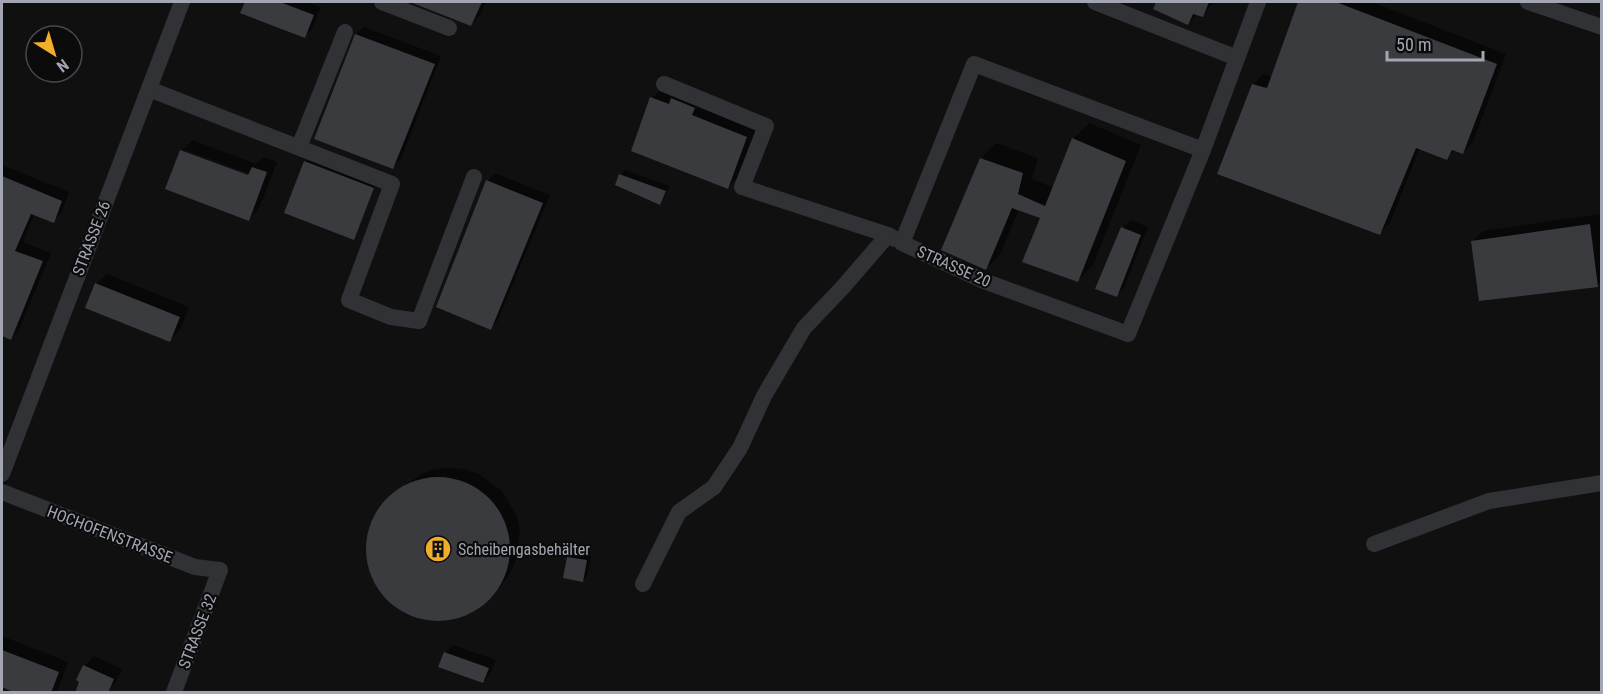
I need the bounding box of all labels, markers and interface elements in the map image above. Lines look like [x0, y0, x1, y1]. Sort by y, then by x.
north arrow [24, 24, 84, 84]
scale bar [1387, 24, 1483, 62]
text: 50 m [1396, 34, 1431, 55]
text: N [53, 55, 72, 76]
street label: STRASSE 26 [69, 198, 114, 278]
street label: STRASSE 20 [914, 242, 993, 291]
street label: HOCHOFENSTRASSE [45, 502, 175, 567]
building icon: Scheibengasbehälter [423, 534, 453, 564]
place label: Scheibengasbehälter [458, 540, 590, 559]
street label: STRASSE 32 [175, 591, 220, 671]

